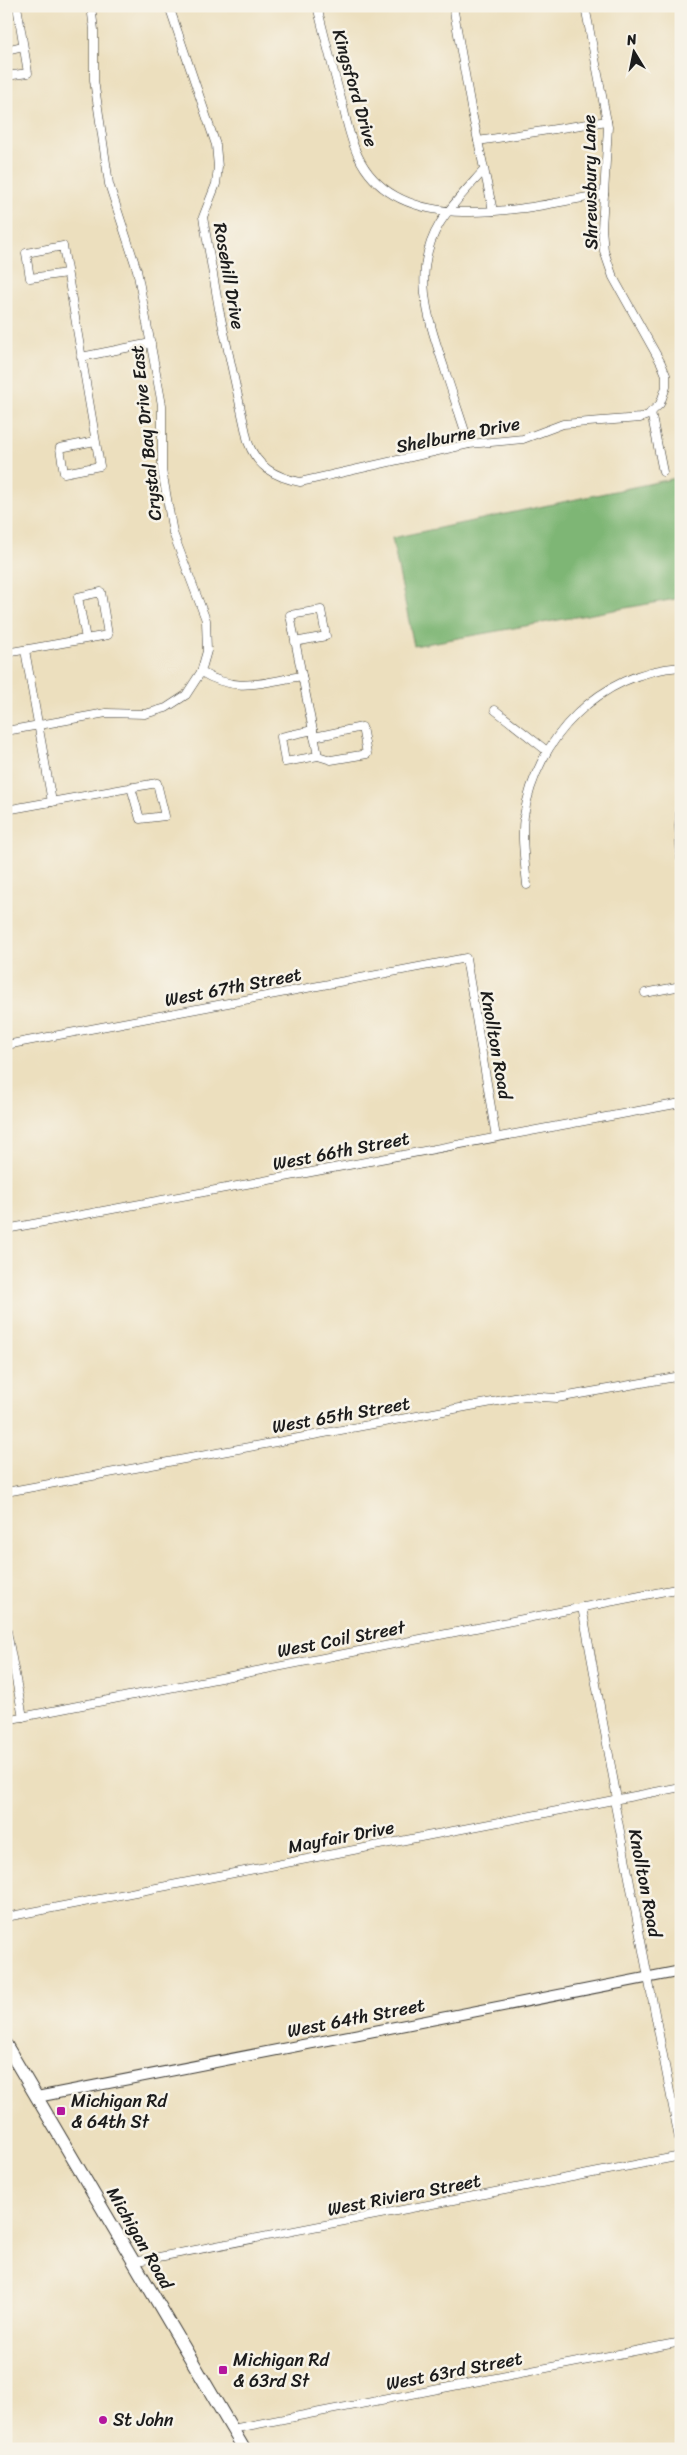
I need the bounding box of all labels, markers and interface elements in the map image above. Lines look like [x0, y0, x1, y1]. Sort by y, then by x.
street label: Kingsford Drive [323, 25, 387, 151]
text: N [624, 26, 639, 53]
north arrow [610, 28, 660, 78]
street label: Shrewsbury Lane [573, 114, 607, 250]
street label: Rosehill Drive [204, 220, 254, 332]
street label: Crystal Bay Drive East [121, 344, 171, 522]
street label: Shelburne Drive [393, 407, 523, 463]
street label: West 67th Street [162, 958, 304, 1016]
street label: Knollton Road [471, 988, 522, 1103]
street label: West 66th Street [270, 1122, 412, 1180]
street label: West 65th Street [270, 1387, 413, 1443]
street label: West Coil Street [274, 1611, 408, 1667]
street label: Mayfair Drive [285, 1811, 397, 1863]
street label: Knollton Road [619, 1826, 671, 1941]
street label: West 64th Street [284, 1989, 428, 2047]
place label: Michigan Rd & 64th St [71, 2085, 168, 2138]
marker: Michigan Rd & 64th St [55, 2105, 67, 2117]
street label: West Riviera Street [324, 2164, 484, 2226]
street label: Michigan Road [98, 2181, 183, 2297]
street label: West 63rd Street [383, 2342, 525, 2400]
place label: Michigan Rd & 63rd St [233, 2344, 330, 2397]
marker: Michigan Rd & 63rd St [217, 2364, 229, 2376]
place label: St John [113, 2404, 174, 2436]
marker: St John [97, 2414, 109, 2426]

